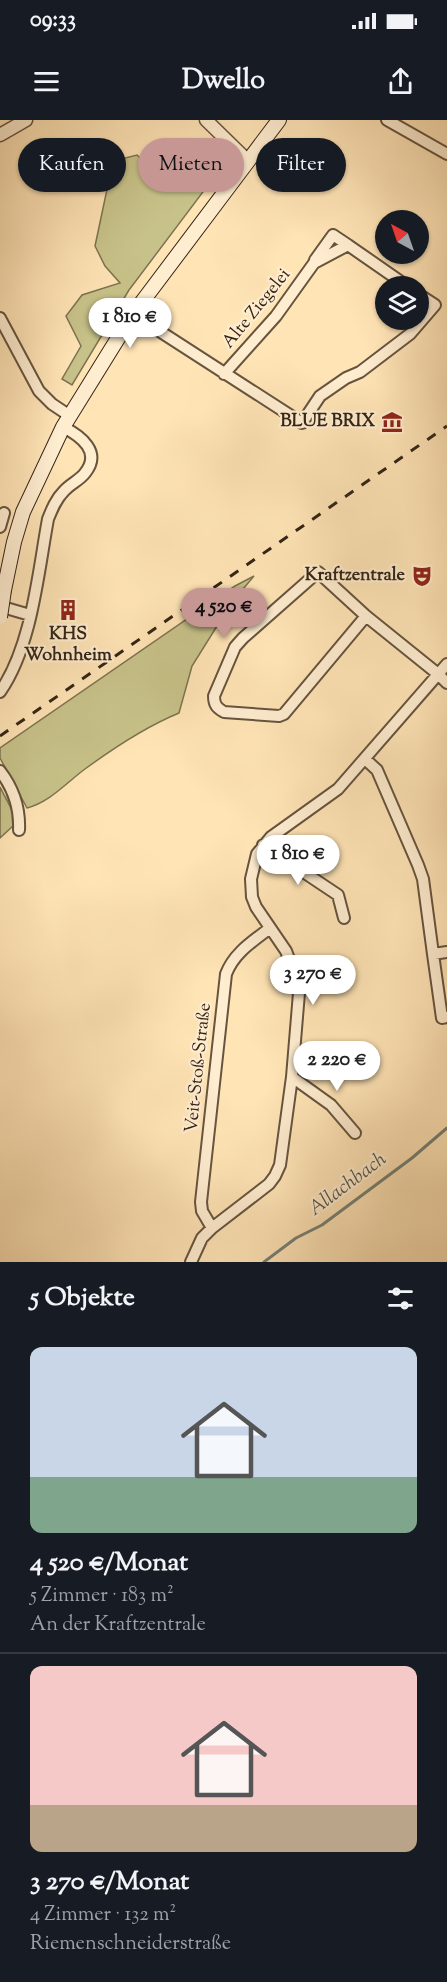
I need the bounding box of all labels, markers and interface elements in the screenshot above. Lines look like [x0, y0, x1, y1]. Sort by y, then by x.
text: 09:33 [30, 5, 76, 37]
text: Dwello [182, 62, 265, 101]
icon: menu [30, 65, 63, 98]
icon: share [384, 65, 417, 98]
chip: Kaufen [18, 138, 126, 192]
chip: Mieten [138, 138, 244, 192]
chip: Filter [256, 138, 346, 192]
north arrow [375, 210, 429, 264]
map controls [375, 210, 429, 330]
street label: Alte Ziegelei [216, 263, 298, 355]
button: layers [375, 276, 429, 330]
pin: 1 810 € [75, 298, 185, 349]
text: 1 810 € [103, 303, 157, 332]
place label: BLUE BRIX [280, 409, 375, 435]
museum icon: BLUE BRIX [380, 410, 404, 434]
place label: Kraftzentrale [305, 563, 406, 589]
theatre icon: Kraftzentrale [410, 564, 434, 588]
pin: 4 520 € [169, 588, 279, 639]
text: 4 520 € [195, 593, 253, 622]
building icon: KHS Wohnheim [56, 598, 80, 622]
place label: KHS Wohnheim [24, 622, 112, 669]
pin: 1 810 € [243, 835, 353, 886]
text: 1 810 € [271, 840, 325, 869]
pin: 3 270 € [258, 955, 368, 1006]
text: 3 270 € [284, 960, 342, 989]
street label: Veit-Stoß-Straße [179, 1002, 219, 1134]
pin: 2 220 € [282, 1041, 392, 1092]
text: 2 220 € [307, 1046, 367, 1075]
water label: Allachbach [303, 1146, 393, 1224]
text: 5 Objekte [30, 1280, 135, 1317]
icon: filters [384, 1282, 417, 1315]
icon: home [170, 1386, 278, 1494]
text: 4 520 €/Monat [30, 1545, 188, 1582]
text: 5 Zimmer · 183 m² [30, 1582, 174, 1611]
text: An der Kraftzentrale [30, 1611, 206, 1640]
icon: home [170, 1705, 278, 1813]
text: 3 270 €/Monat [30, 1864, 189, 1901]
text: 4 Zimmer · 132 m² [30, 1901, 176, 1930]
text: Riemenschneiderstraße [30, 1930, 231, 1959]

